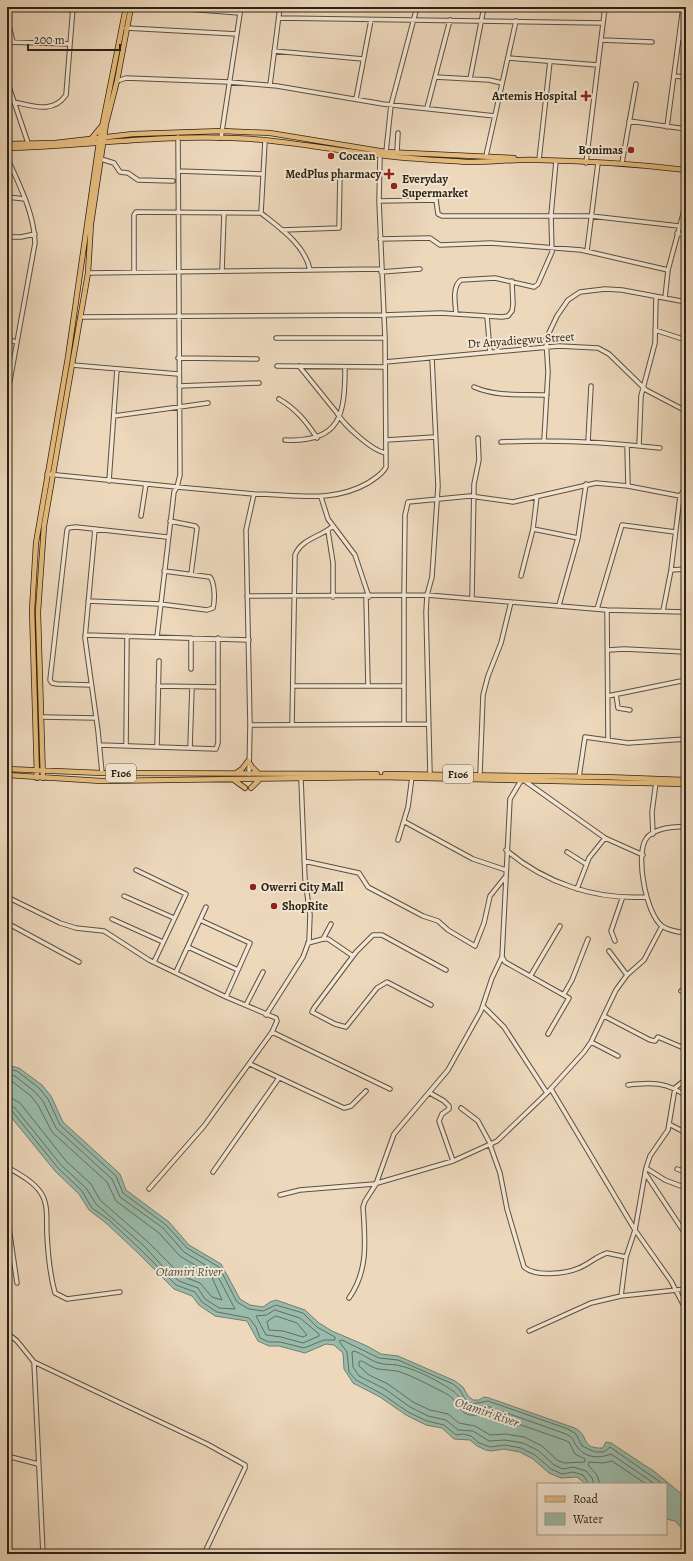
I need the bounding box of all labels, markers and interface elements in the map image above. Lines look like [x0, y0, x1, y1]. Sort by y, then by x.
scale bar [28, 26, 120, 52]
text: 200 m [34, 32, 65, 48]
place label: Artemis Hospital [491, 88, 578, 104]
marker: Artemis Hospital [580, 90, 592, 102]
place label: Bonimas [578, 142, 623, 158]
marker: Bonimas [626, 145, 636, 155]
place label: Cocean [339, 148, 376, 164]
marker: Cocean [326, 151, 336, 161]
place label: MedPlus pharmacy [285, 166, 381, 182]
marker: MedPlus pharmacy [384, 169, 394, 179]
place label: Everyday Supermarket [402, 171, 468, 201]
marker: Everyday Supermarket [389, 181, 399, 191]
street label: Dr Anyadiegwu Street [467, 328, 575, 352]
road number: F106 [106, 764, 136, 782]
road number: F106 [443, 765, 473, 783]
place label: Owerri City Mall [261, 879, 344, 895]
marker: Owerri City Mall [248, 882, 258, 892]
place label: ShopRite [282, 898, 328, 914]
marker: ShopRite [269, 901, 279, 911]
water label: Otamiri River [156, 1263, 223, 1280]
water label: Otamiri River [453, 1393, 522, 1431]
legend [537, 1483, 667, 1535]
text: Road [573, 1491, 599, 1507]
text: Water [572, 1511, 603, 1527]

